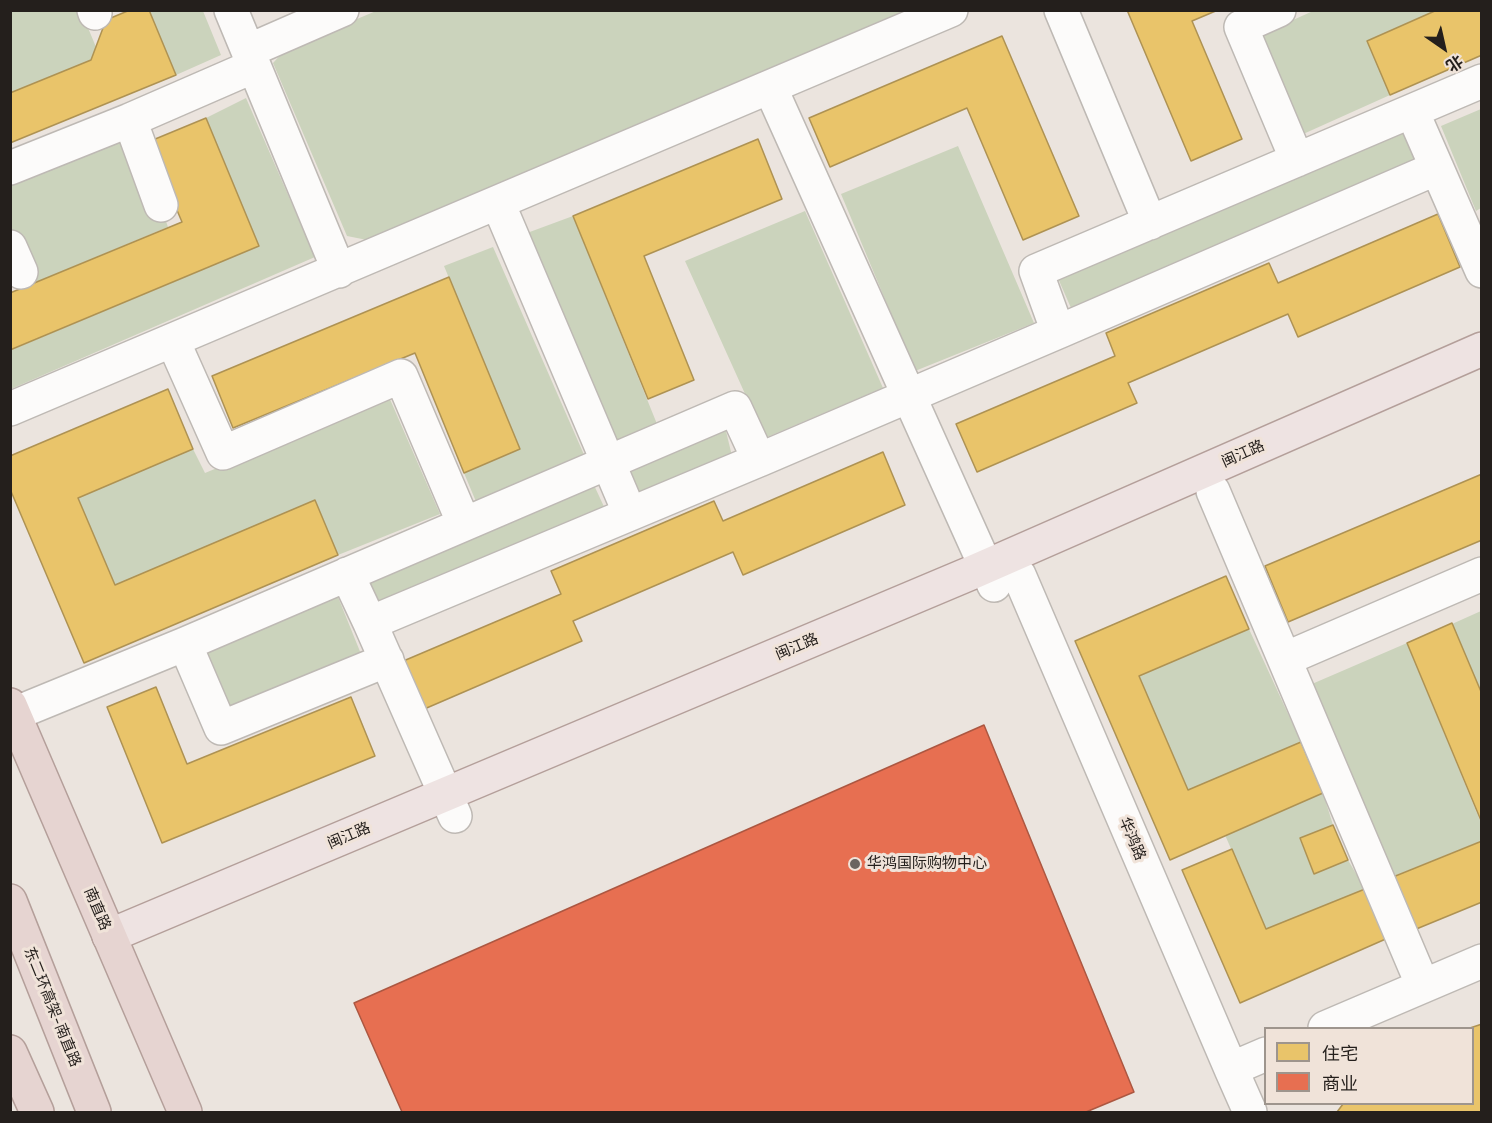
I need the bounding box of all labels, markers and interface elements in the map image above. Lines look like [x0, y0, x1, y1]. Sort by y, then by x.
north arrow [1414, 18, 1474, 78]
text: 北 [1442, 51, 1466, 76]
street label: 闽江路 [1219, 437, 1267, 471]
street label: 闽江路 [773, 630, 821, 664]
street label: 华鸿路 [1115, 815, 1149, 863]
street label: 闽江路 [325, 819, 373, 853]
place label: 华鸿国际购物中心 [867, 855, 987, 873]
marker: 华鸿国际购物中心 [848, 857, 862, 871]
street label: 南直路 [80, 885, 114, 933]
street label: 东二环高架-南直路 [20, 944, 84, 1070]
legend [1264, 1027, 1474, 1105]
text: 住宅 [1322, 1043, 1358, 1064]
text: 商业 [1322, 1073, 1358, 1094]

